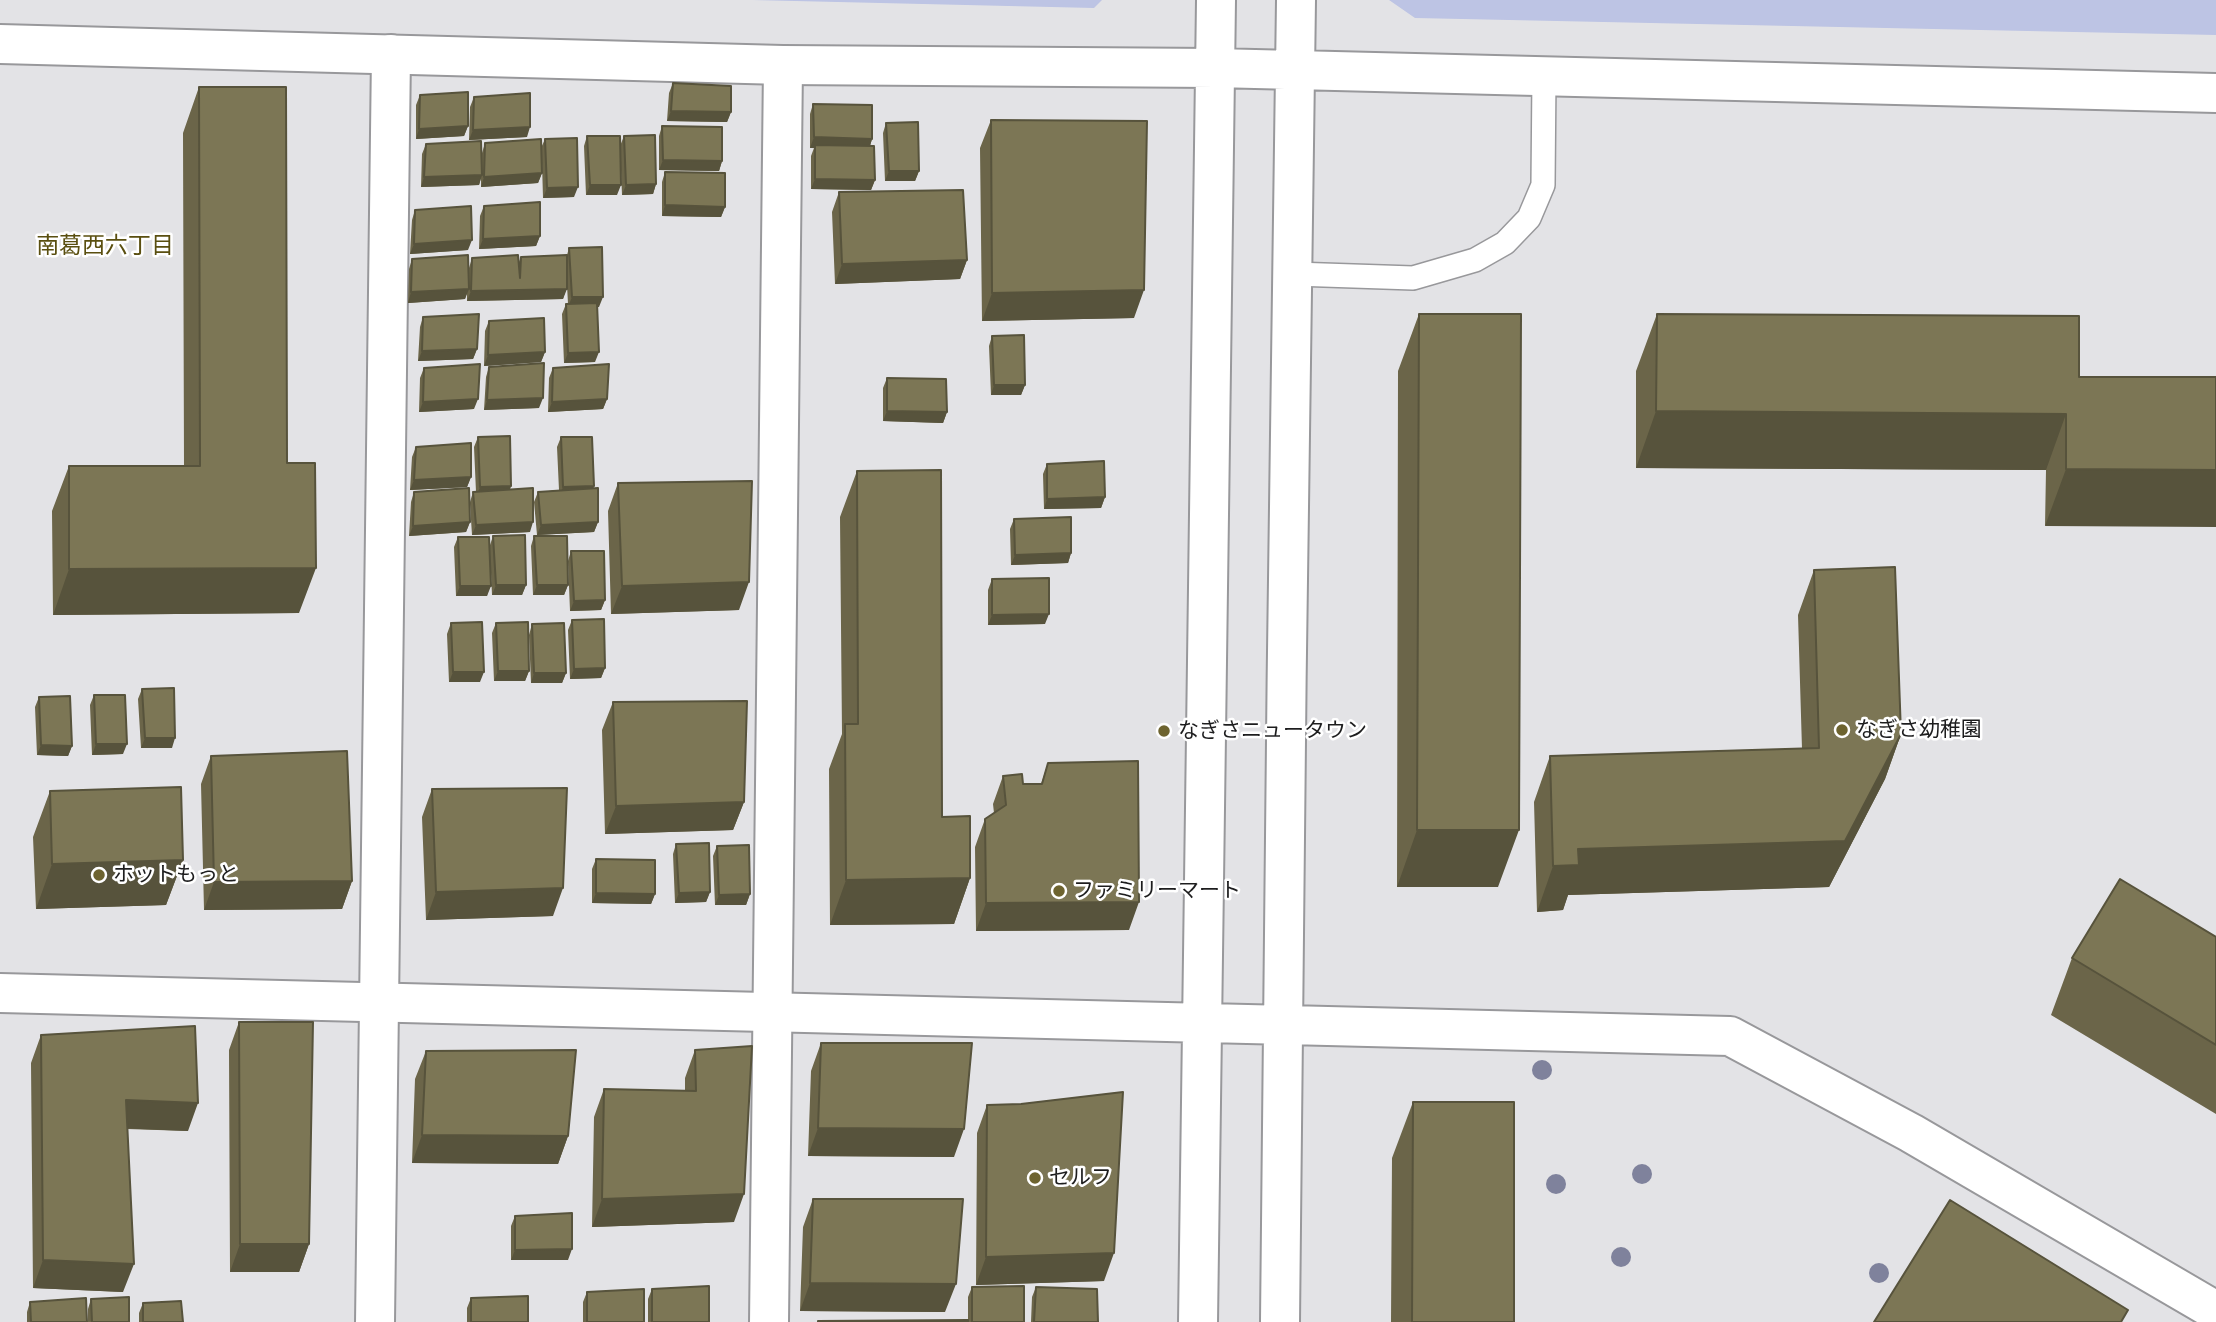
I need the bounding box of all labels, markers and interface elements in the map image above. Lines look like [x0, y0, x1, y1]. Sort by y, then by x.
district label: 南葛西六丁目 [36, 232, 174, 260]
place label: なぎさ幼稚園 [1856, 717, 1982, 743]
place label: なぎさニュータウン [1178, 718, 1367, 744]
marker: なぎさ幼稚園 [1834, 722, 1850, 738]
marker: なぎさニュータウン [1156, 723, 1172, 739]
place label: ホットもっと [113, 862, 239, 888]
marker: ホットもっと [91, 867, 107, 883]
place label: ファミリーマート [1073, 878, 1241, 904]
marker: ファミリーマート [1051, 883, 1067, 899]
place label: セルフ [1049, 1165, 1112, 1191]
marker: セルフ [1027, 1170, 1043, 1186]

